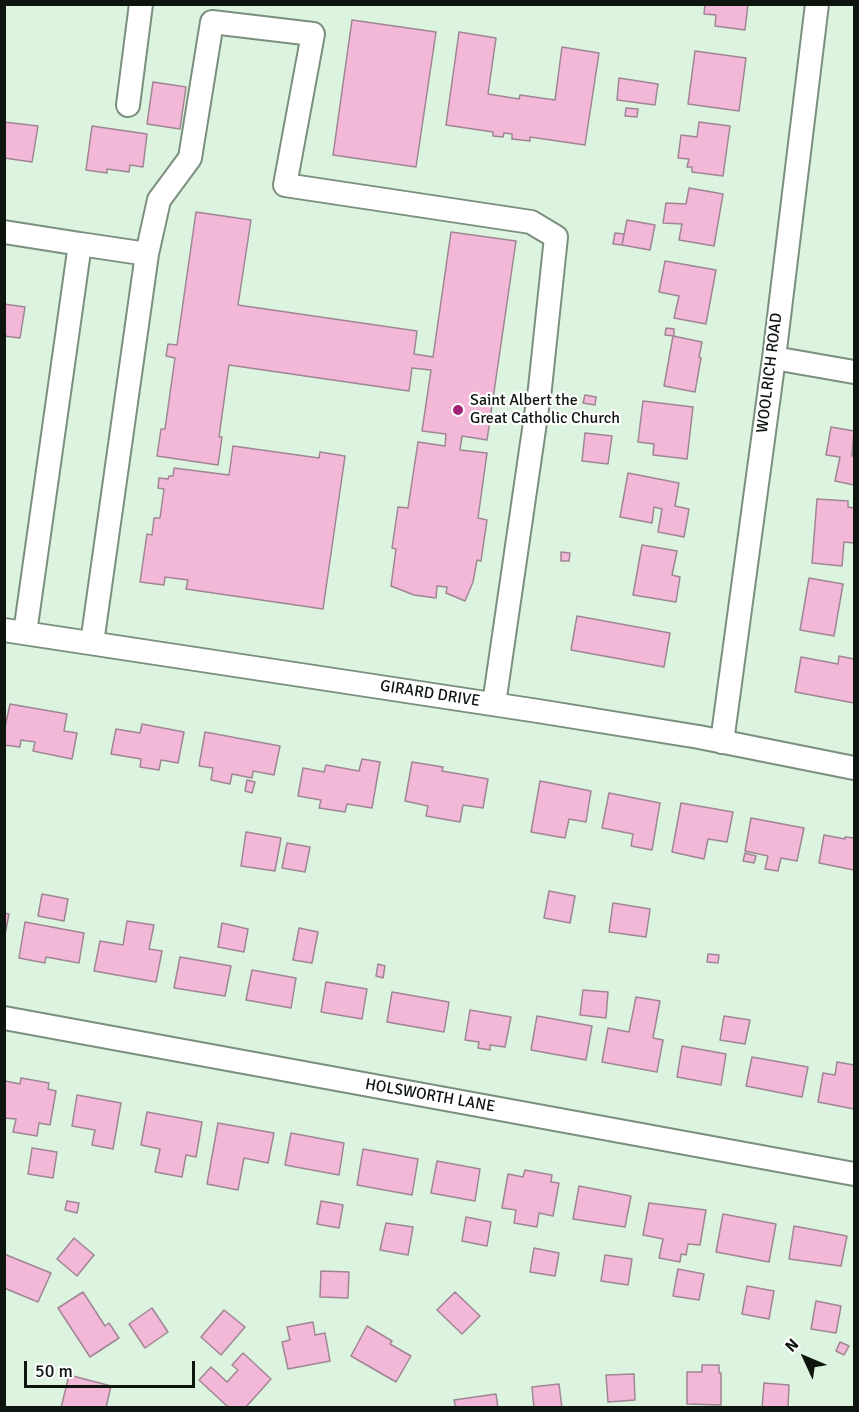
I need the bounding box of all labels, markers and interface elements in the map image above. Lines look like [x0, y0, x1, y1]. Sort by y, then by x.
street label: WOOLRICH ROAD [753, 312, 787, 434]
place label: Saint Albert the Great Catholic Church [470, 391, 620, 429]
marker: Saint Albert the Great Catholic Church [451, 403, 465, 417]
street label: GIRARD DRIVE [379, 677, 481, 711]
street label: HOLSWORTH LANE [364, 1075, 496, 1117]
north arrow [775, 1328, 835, 1388]
text: N [781, 1335, 803, 1356]
scale bar [27, 1349, 198, 1387]
text: 50 m [35, 1360, 73, 1382]

